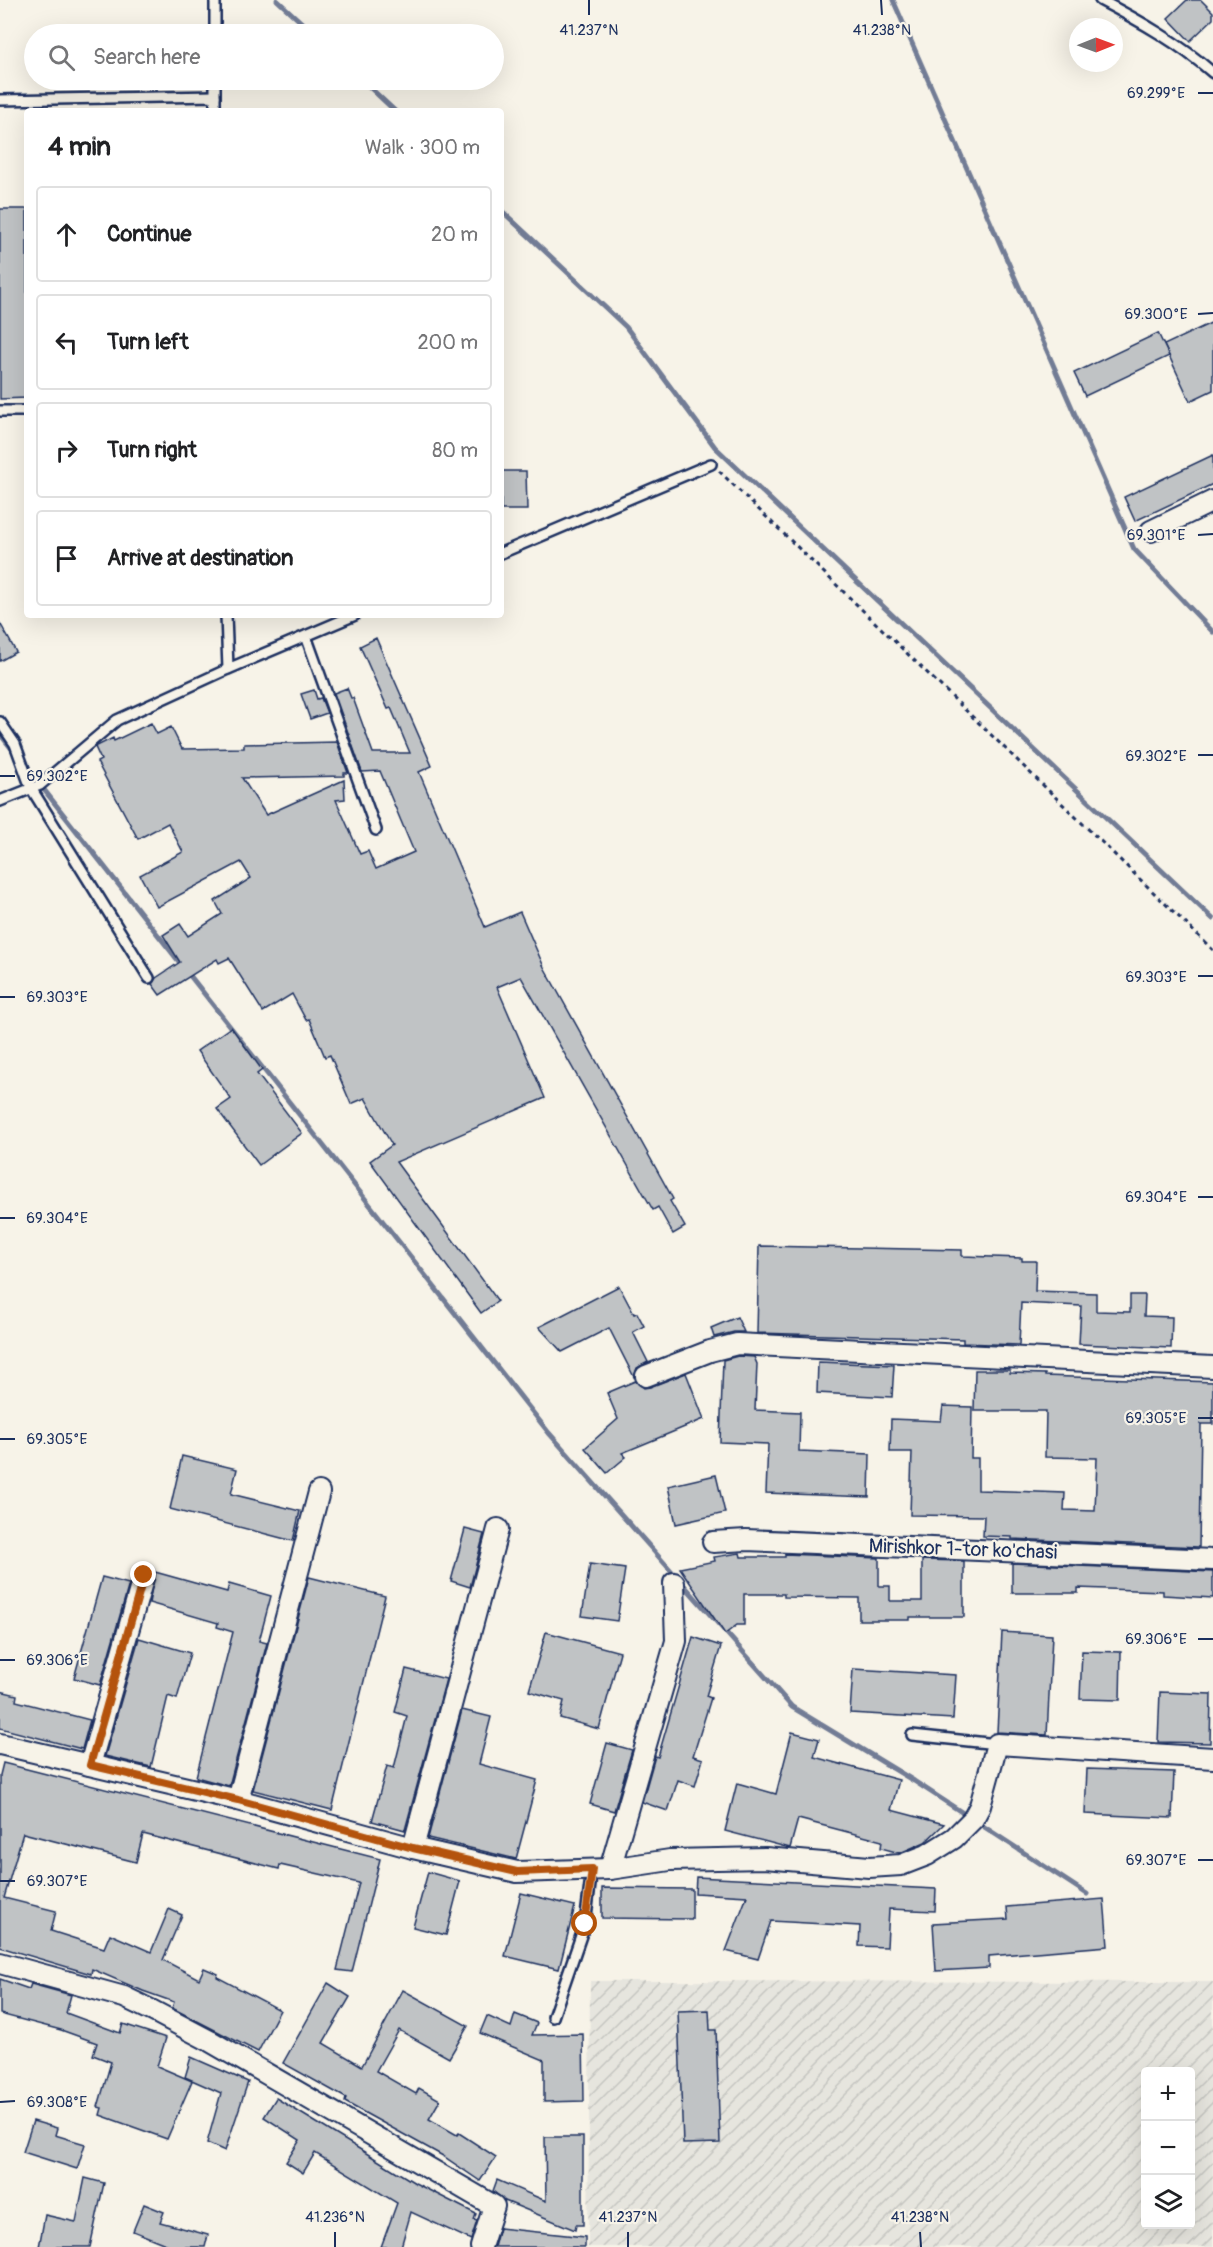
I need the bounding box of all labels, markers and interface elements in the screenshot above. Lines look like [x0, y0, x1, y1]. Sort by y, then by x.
north arrow [1069, 18, 1123, 72]
text: 41.237°N [560, 21, 618, 40]
text: 41.238°N [853, 21, 911, 40]
search box [24, 24, 504, 90]
icon: search [45, 41, 78, 74]
text: Search here [93, 43, 200, 71]
text: 69.299°E [1127, 84, 1185, 103]
text: 4 min [48, 131, 111, 163]
text: Walk · 300 m [365, 135, 480, 160]
icon: ahead [50, 218, 83, 251]
text: Continue [107, 220, 191, 248]
text: 20 m [431, 222, 478, 247]
text: 69.300°E [1125, 305, 1188, 324]
icon: left [50, 326, 83, 359]
text: Turn left [107, 328, 189, 356]
text: 200 m [417, 330, 478, 355]
icon: right [50, 434, 83, 467]
text: Turn right [107, 436, 197, 464]
text: 80 m [432, 438, 478, 463]
text: 69.301°E [1127, 526, 1185, 545]
icon: arrive [50, 542, 83, 575]
text: Arrive at destination [107, 544, 293, 572]
text: 69.302°E [1125, 747, 1187, 766]
text: 69.302°E [26, 767, 88, 786]
text: 69.303°E [1125, 968, 1187, 987]
text: 69.303°E [26, 988, 88, 1007]
text: 69.304°E [1125, 1188, 1187, 1207]
text: 69.304°E [26, 1209, 88, 1228]
text: 69.305°E [1126, 1409, 1187, 1428]
text: 69.305°E [27, 1430, 88, 1449]
street label: Mirishkor 1-tor ko'chasi [868, 1533, 1058, 1565]
route end [130, 1561, 156, 1587]
text: 69.306°E [1125, 1630, 1187, 1649]
text: 69.306°E [26, 1651, 88, 1670]
text: 69.307°E [1126, 1851, 1187, 1870]
text: 69.307°E [27, 1872, 88, 1891]
route start [571, 1910, 597, 1936]
map controls [1141, 2067, 1195, 2229]
button: + [1141, 2067, 1195, 2121]
text: 69.308°E [27, 2093, 87, 2112]
button: − [1141, 2121, 1195, 2175]
button: layers [1141, 2175, 1195, 2229]
text: 41.236°N [305, 2208, 365, 2227]
text: 41.237°N [599, 2208, 657, 2227]
text: 41.238°N [891, 2208, 949, 2227]

